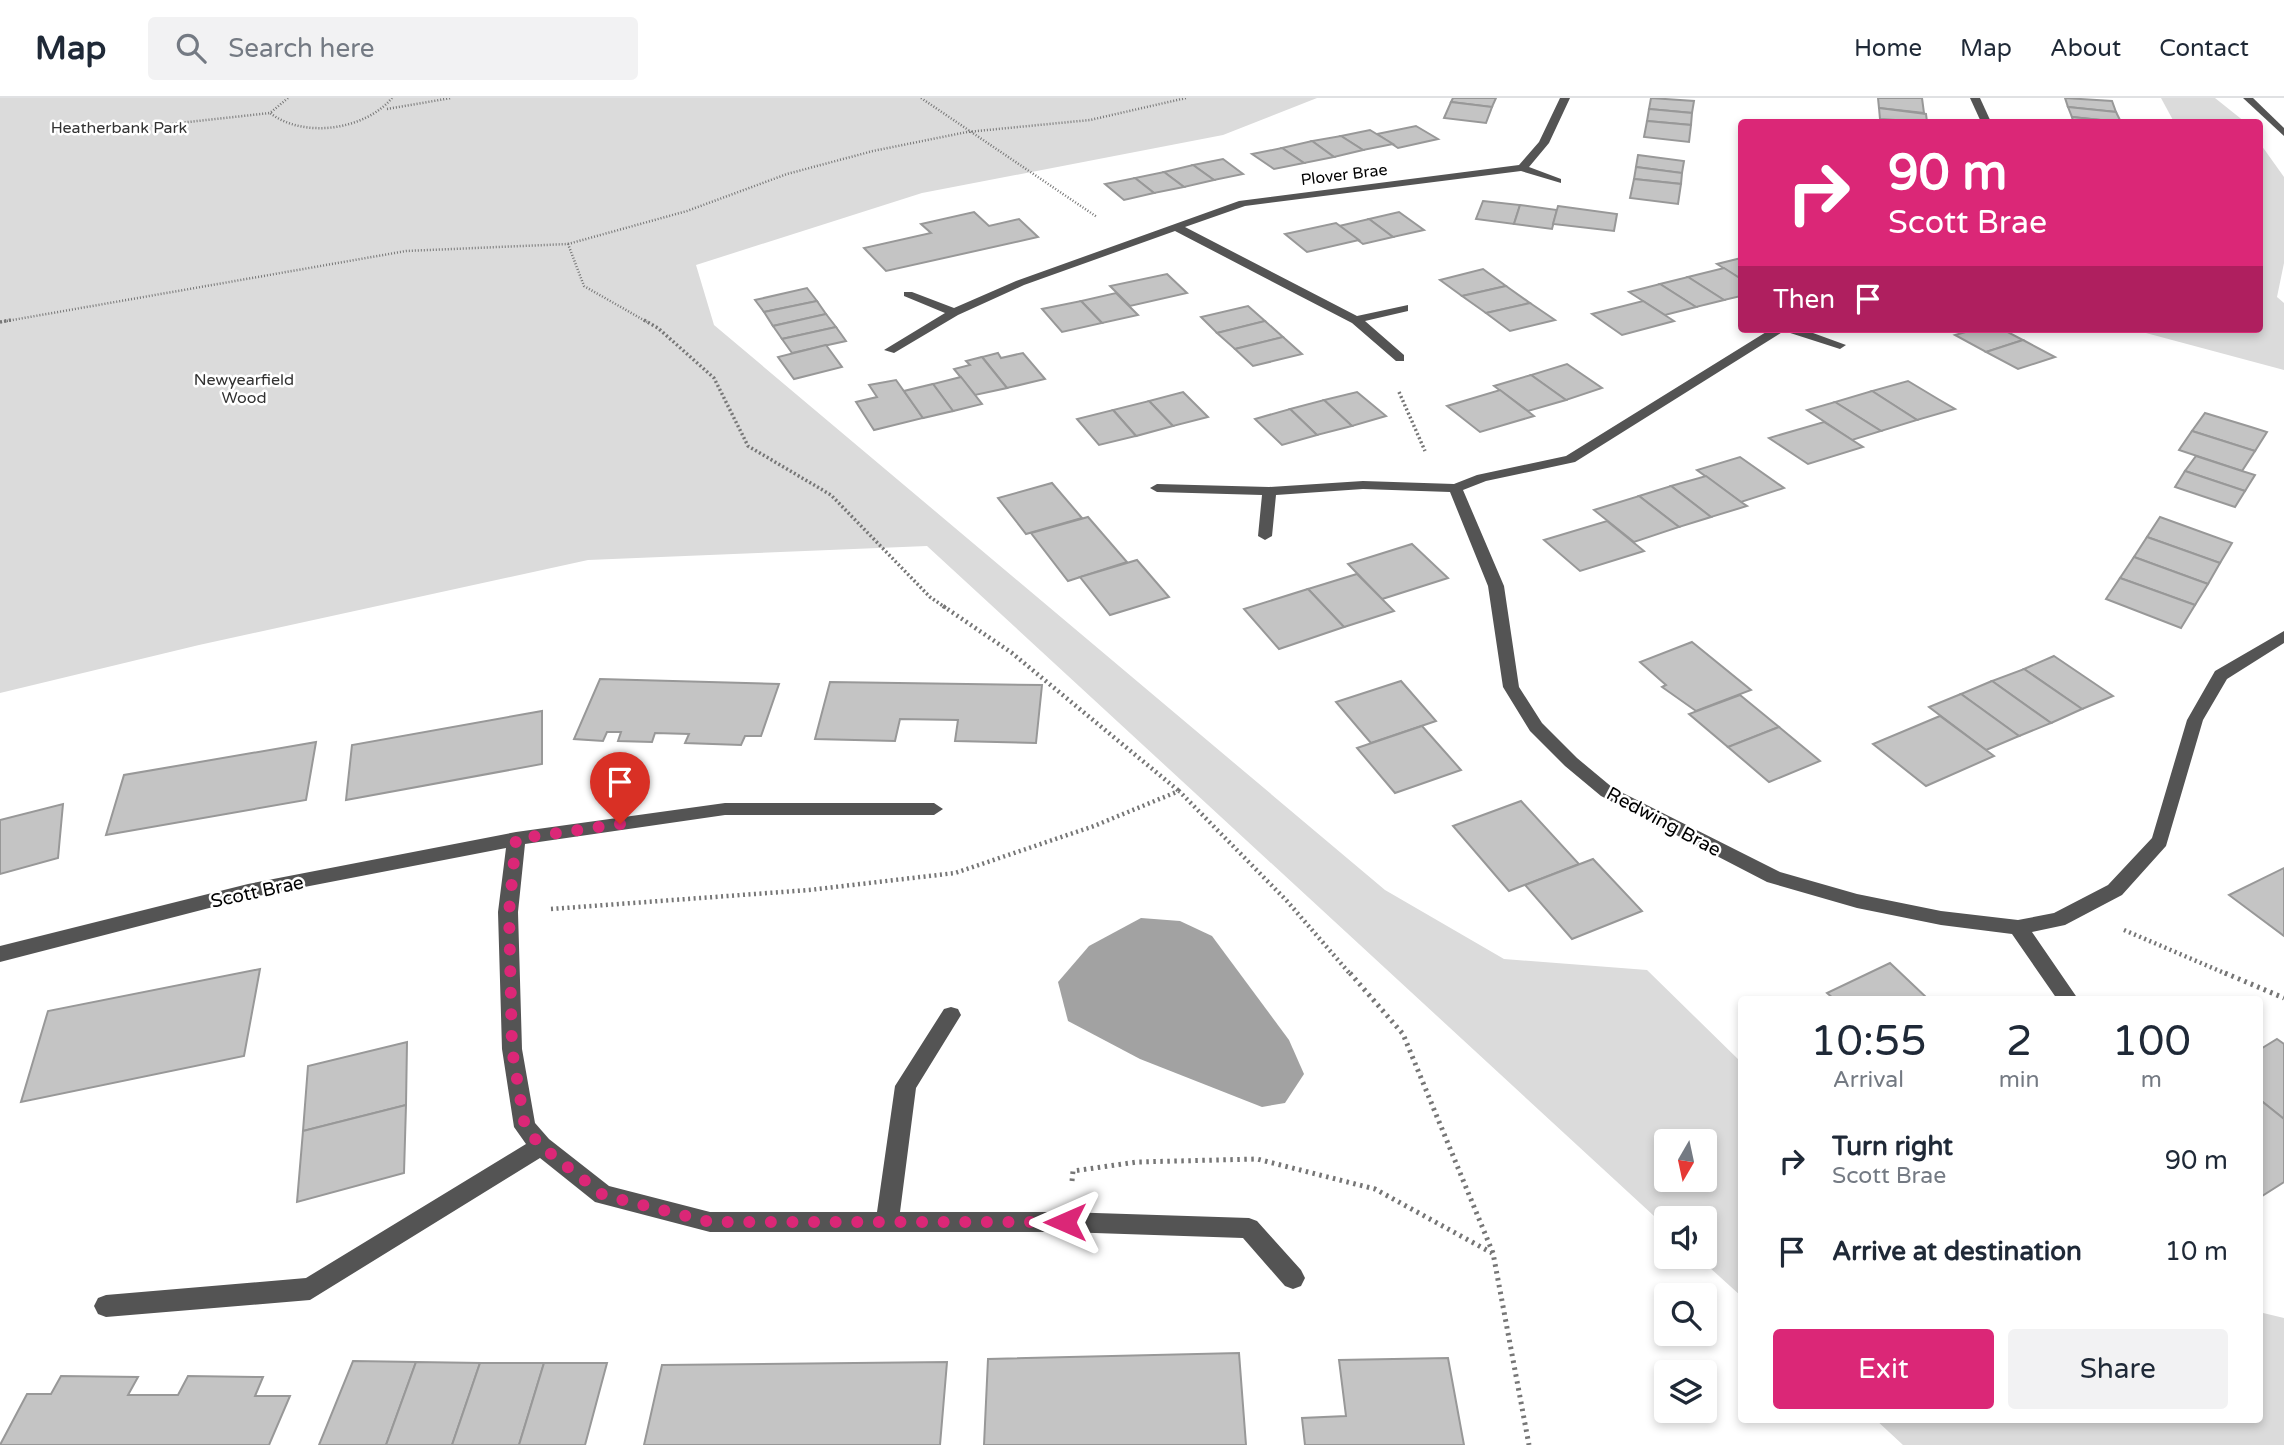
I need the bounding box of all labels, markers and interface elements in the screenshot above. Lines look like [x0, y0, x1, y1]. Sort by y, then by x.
search box [148, 17, 638, 80]
text: Map [35, 29, 106, 68]
icon: search [172, 29, 210, 67]
text: Search here [228, 33, 374, 64]
text: Home [1854, 34, 1922, 63]
text: Map [1960, 34, 2012, 63]
text: About [2050, 34, 2121, 63]
text: Contact [2159, 34, 2249, 63]
park label: Heatherbank Park [51, 118, 188, 138]
text: 90 m [1888, 144, 2007, 203]
icon: right [1773, 147, 1864, 238]
street label: Plover Brae [1300, 160, 1389, 190]
text: Scott Brae [1888, 204, 2047, 242]
icon: arrive [1849, 280, 1887, 318]
text: Then [1773, 284, 1835, 315]
park label: Newyearfield Wood [194, 370, 294, 408]
pin [590, 752, 650, 824]
icon: arrive [601, 763, 639, 801]
street label: Redwing Brae [1603, 783, 1724, 861]
street label: Scott Brae [209, 871, 306, 913]
text: 10:55 [1810, 1016, 1927, 1067]
text: 2 [2006, 1016, 2032, 1067]
text: 100 [2112, 1016, 2191, 1067]
text: Arrival [1833, 1066, 1904, 1094]
text: min [1999, 1066, 2040, 1094]
text: m [2141, 1066, 2162, 1094]
north arrow [1654, 1129, 1717, 1192]
map controls [1654, 1129, 1717, 1423]
text: Turn right [1832, 1131, 1953, 1162]
icon: right [1773, 1142, 1811, 1180]
text: 90 m [2165, 1145, 2228, 1176]
text: Scott Brae [1832, 1162, 1946, 1190]
position arrow [1028, 1185, 1102, 1259]
button: sound [1654, 1206, 1717, 1269]
icon: arrive [1773, 1233, 1811, 1271]
text: Arrive at destination [1832, 1236, 2082, 1267]
text: 10 m [2165, 1236, 2228, 1267]
button: search [1654, 1283, 1717, 1346]
button: Exit [1773, 1329, 1994, 1409]
button: Share [2008, 1329, 2228, 1409]
button: layers [1654, 1360, 1717, 1423]

